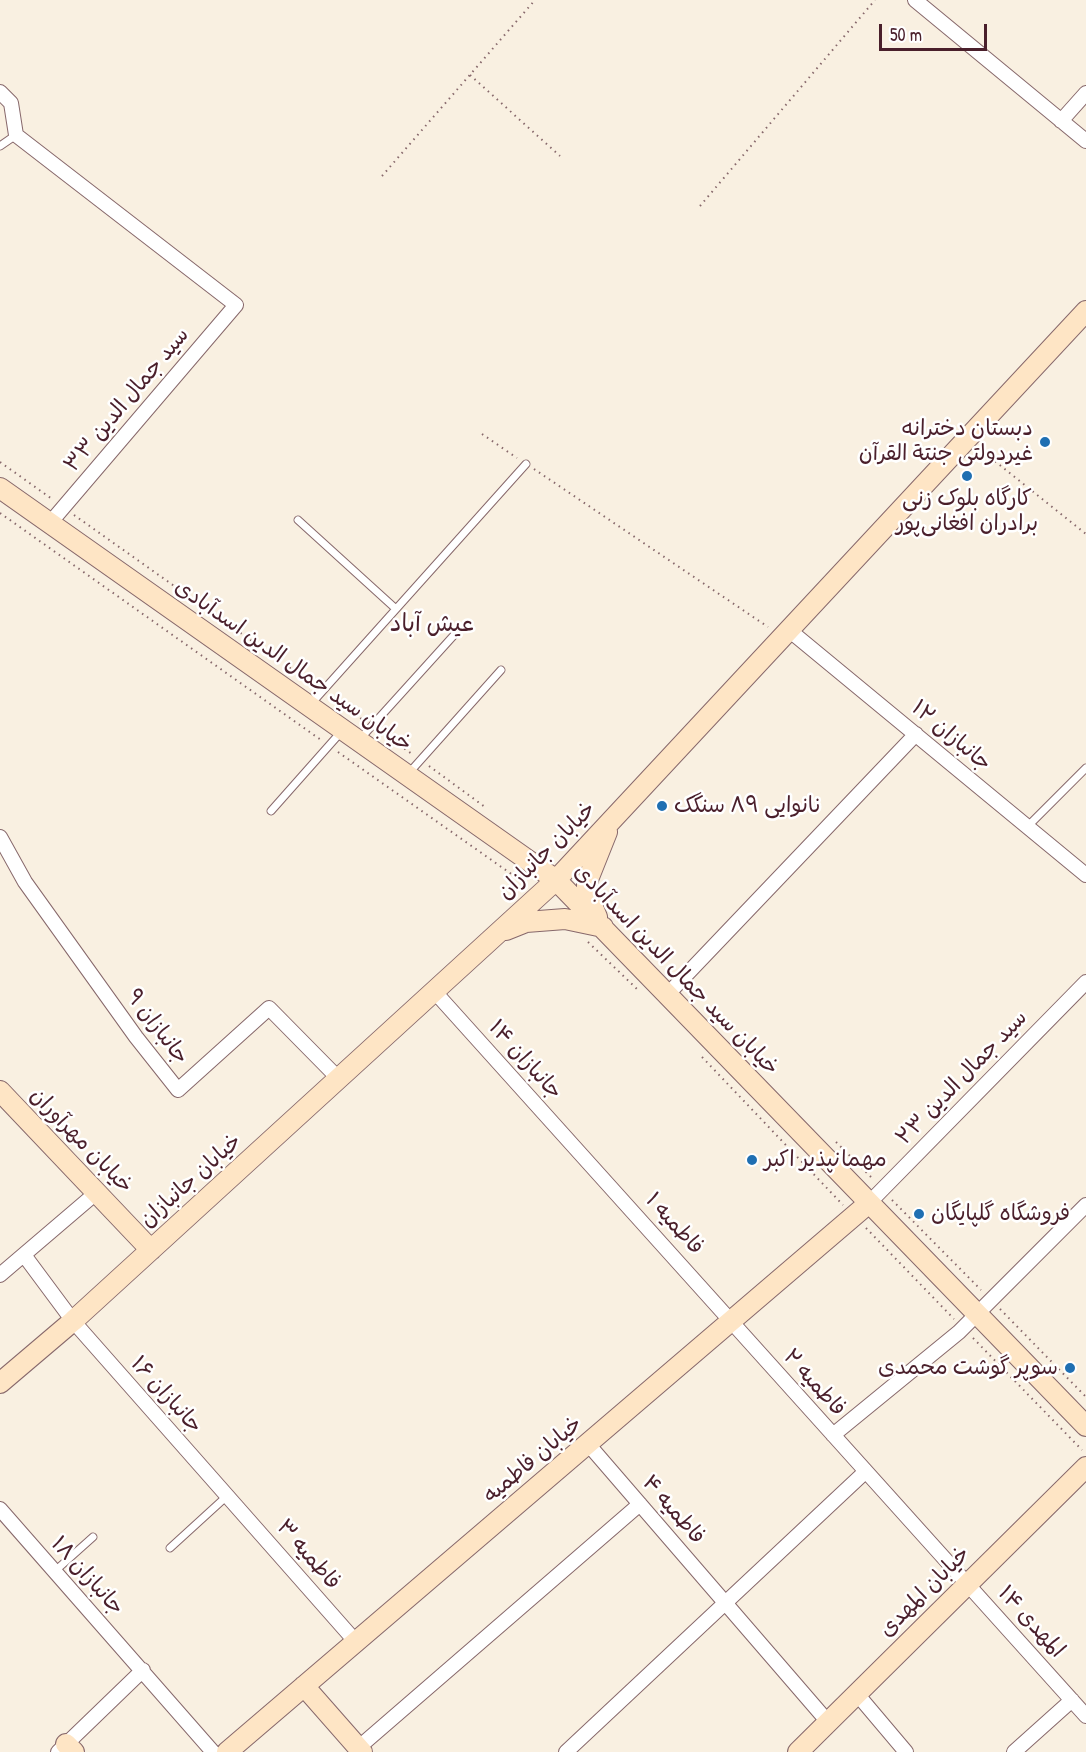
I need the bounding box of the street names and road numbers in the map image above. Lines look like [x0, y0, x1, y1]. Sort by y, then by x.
street label: سید جمال الدین ۳۳ [59, 322, 195, 478]
street label: خیابان سید جمال الدین اسدآبادی [169, 574, 417, 758]
street label: جانبازان ۱۲ [906, 695, 996, 777]
street label: خیابان جانبازان [492, 796, 602, 906]
street label: خیابان سید جمال الدین اسدآبادی [568, 859, 784, 1081]
street label: جانبازان ۹ [120, 984, 194, 1070]
street label: سید جمال الدین ۲۳ [891, 1005, 1033, 1151]
street label: جانبازان ۱۴ [482, 1015, 568, 1105]
street label: خیابان مهرآوران [24, 1083, 138, 1199]
street label: خیابان جانبازان [135, 1128, 247, 1234]
street label: فاطمیه ۱ [639, 1188, 709, 1260]
street label: فاطمیه ۲ [777, 1344, 851, 1422]
street label: جانبازان ۱۶ [125, 1351, 207, 1439]
street label: خیابان فاطمیه [478, 1411, 588, 1509]
street label: فاطمیه ۴ [636, 1470, 710, 1550]
street label: فاطمیه ۳ [270, 1514, 346, 1596]
street label: جانبازان ۱۸ [45, 1531, 129, 1621]
street label: خیابان المهدی [874, 1541, 976, 1643]
street label: المهدی ۱۴ [992, 1581, 1070, 1663]

